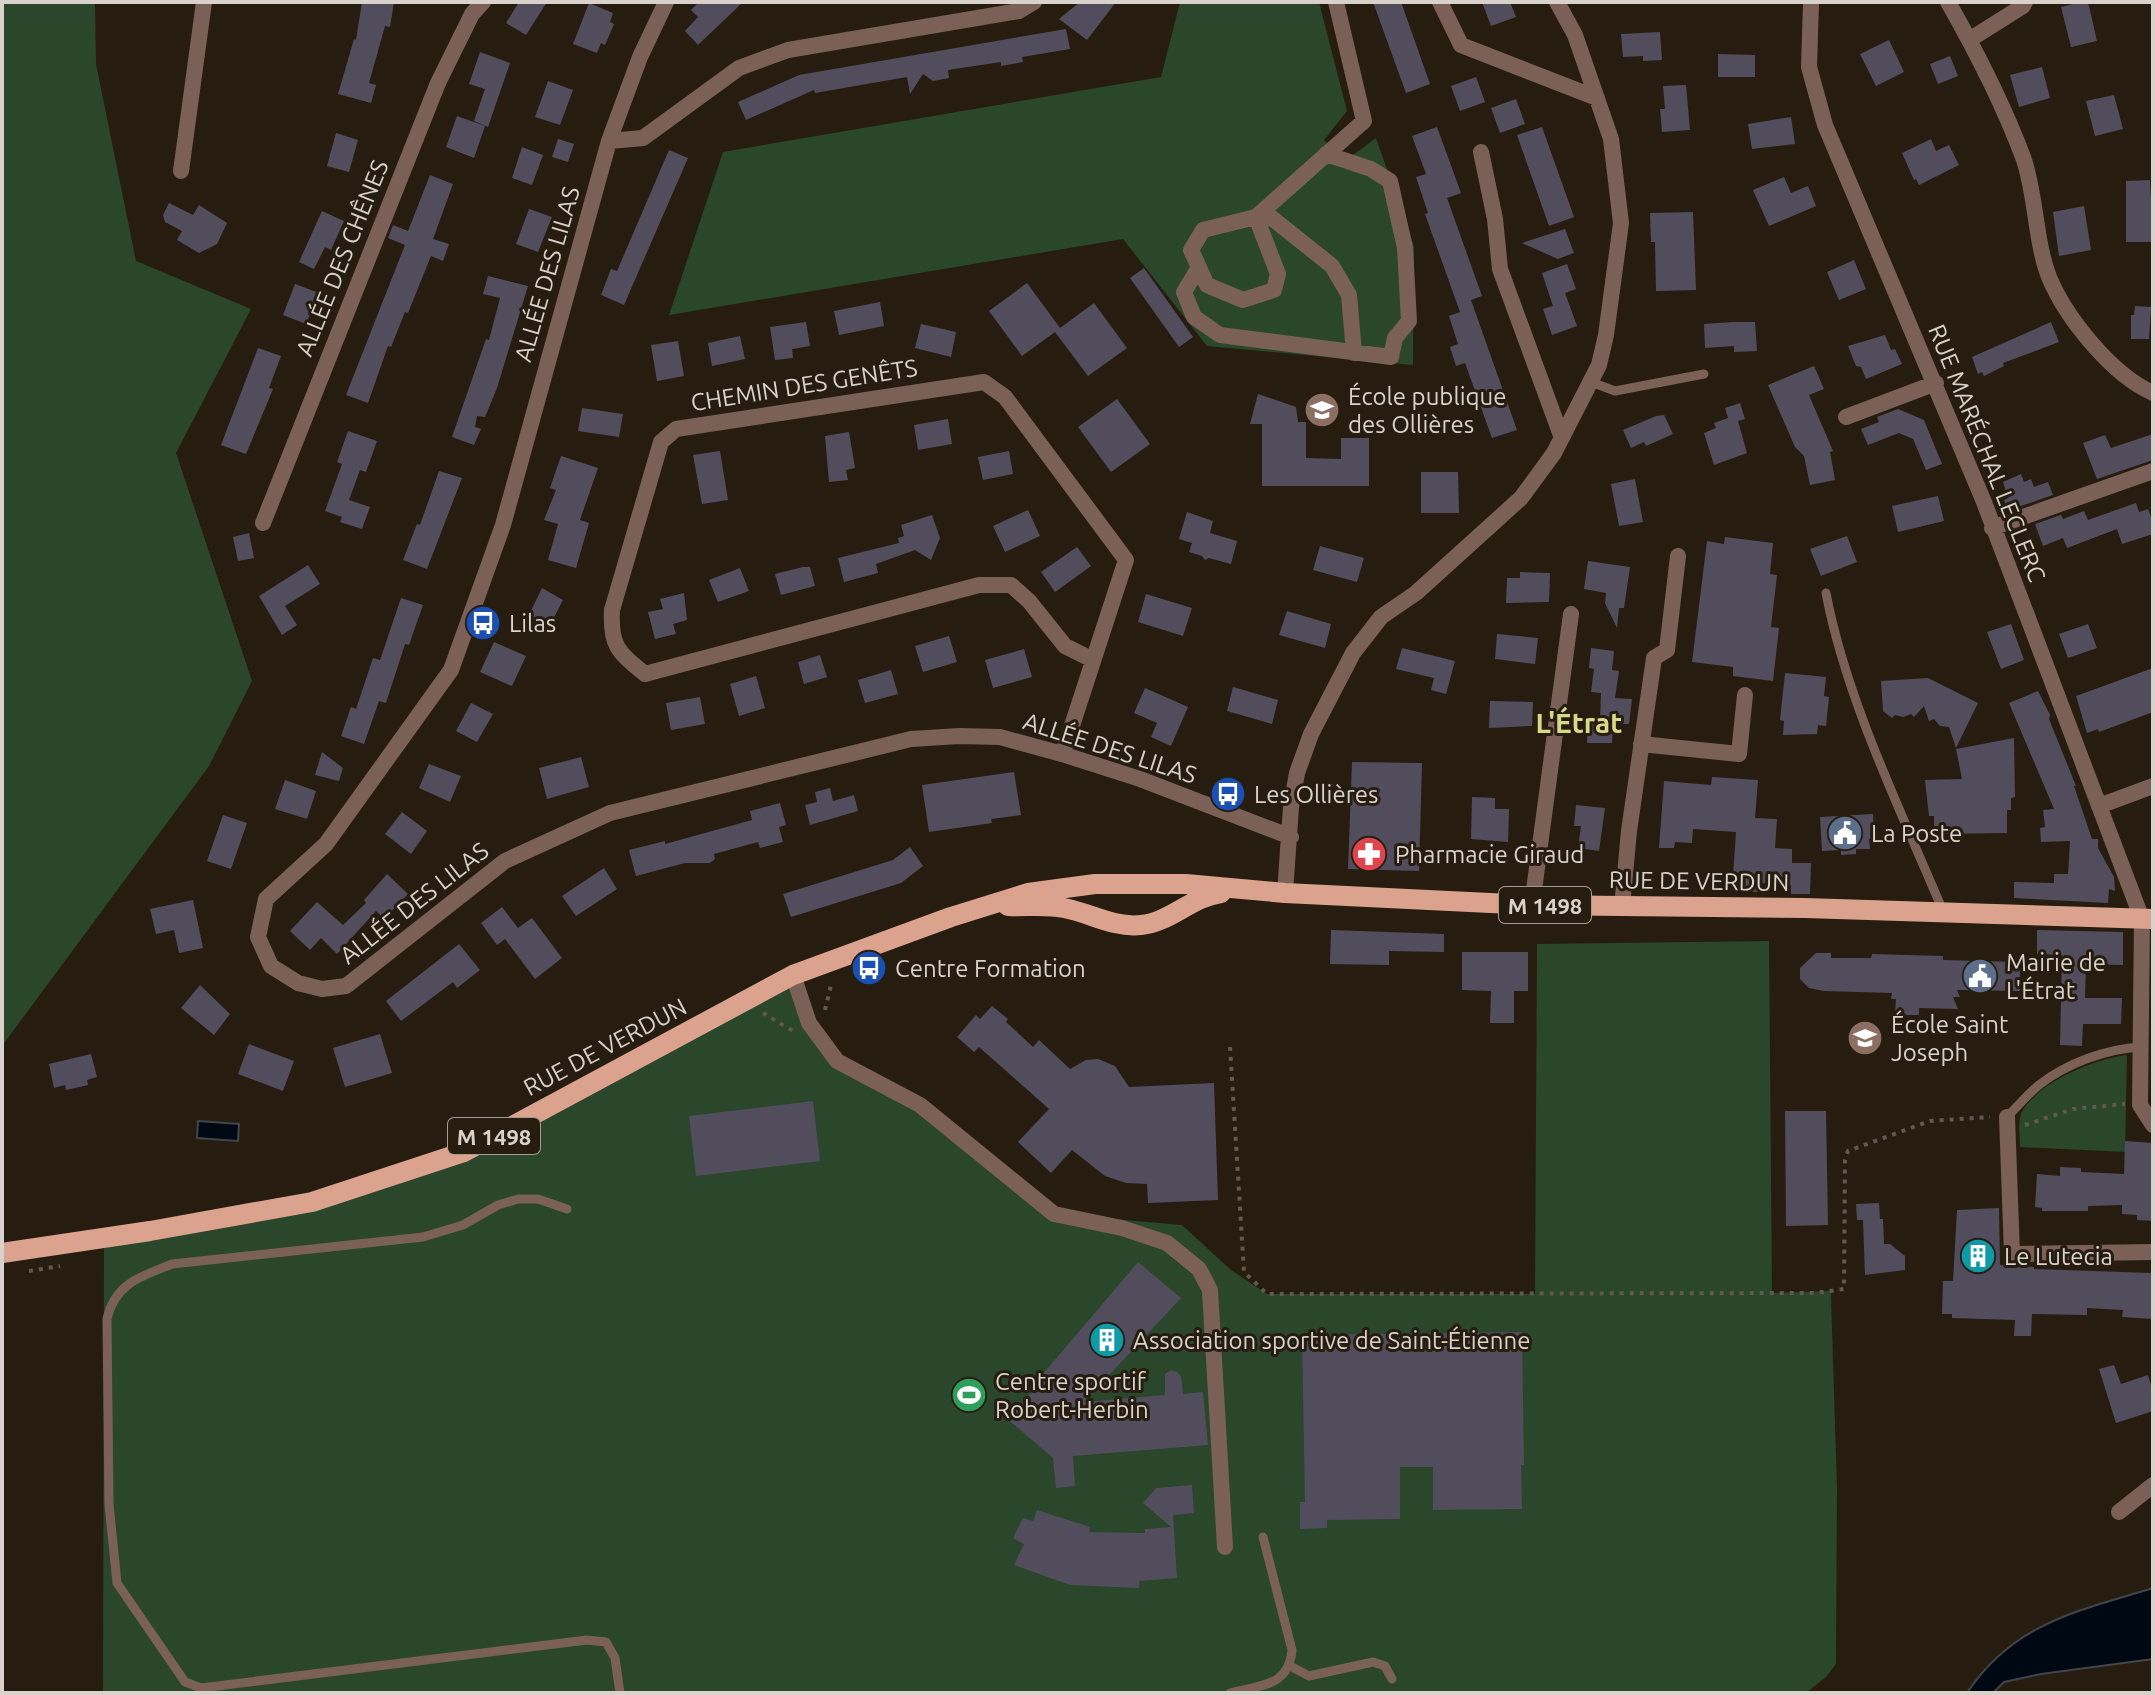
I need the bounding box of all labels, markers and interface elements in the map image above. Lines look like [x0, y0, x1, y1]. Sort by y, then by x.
street label: ALLÉE DES CHÊNES [289, 156, 394, 360]
street label: ALLÉE DES LILAS [508, 183, 585, 365]
street label: RUE MARÉCHAL LECLERC [1923, 320, 2052, 586]
street label: CHEMIN DES GENÊTS [689, 353, 919, 416]
place label: École publique des Ollières [1348, 382, 1507, 438]
school or university icon: École publique des Ollières [1303, 391, 1341, 429]
bus stop icon: Lilas [464, 604, 502, 642]
place label: Lilas [509, 610, 556, 637]
street label: ALLÉE DES LILAS [1020, 706, 1200, 789]
district label: L'Étrat [1536, 706, 1622, 738]
bus stop icon: Les Ollières [1209, 775, 1247, 813]
place label: Les Ollières [1254, 781, 1378, 808]
public building icon: La Poste [1826, 814, 1864, 852]
place label: La Poste [1871, 820, 1962, 847]
pharmacy icon: Pharmacie Giraud [1350, 835, 1388, 873]
street label: ALLÉE DES LILAS [334, 836, 494, 969]
place label: Pharmacie Giraud [1395, 841, 1584, 868]
street label: RUE DE VERDUN [1609, 866, 1789, 896]
road number: M 1498 [1499, 887, 1591, 923]
bus stop icon: Centre Formation [850, 949, 888, 987]
place label: Mairie de L'Étrat [2006, 949, 2106, 1004]
place label: Centre Formation [895, 955, 1086, 982]
public building icon: Mairie de L'Étrat [1961, 957, 1999, 995]
street label: RUE DE VERDUN [519, 993, 691, 1101]
place label: École Saint Joseph [1891, 1010, 2009, 1066]
school or university icon: École Saint Joseph [1846, 1019, 1884, 1057]
road number: M 1498 [448, 1118, 540, 1154]
building icon: Le Lutecia [1959, 1237, 1997, 1275]
place label: Le Lutecia [2004, 1243, 2113, 1270]
building icon: Association sportive de Saint-Étienne [1088, 1321, 1126, 1359]
place label: Association sportive de Saint-Étienne [1133, 1326, 1530, 1354]
place label: Centre sportif Robert-Herbin [995, 1368, 1149, 1423]
sports icon: Centre sportif Robert-Herbin [950, 1376, 988, 1414]

